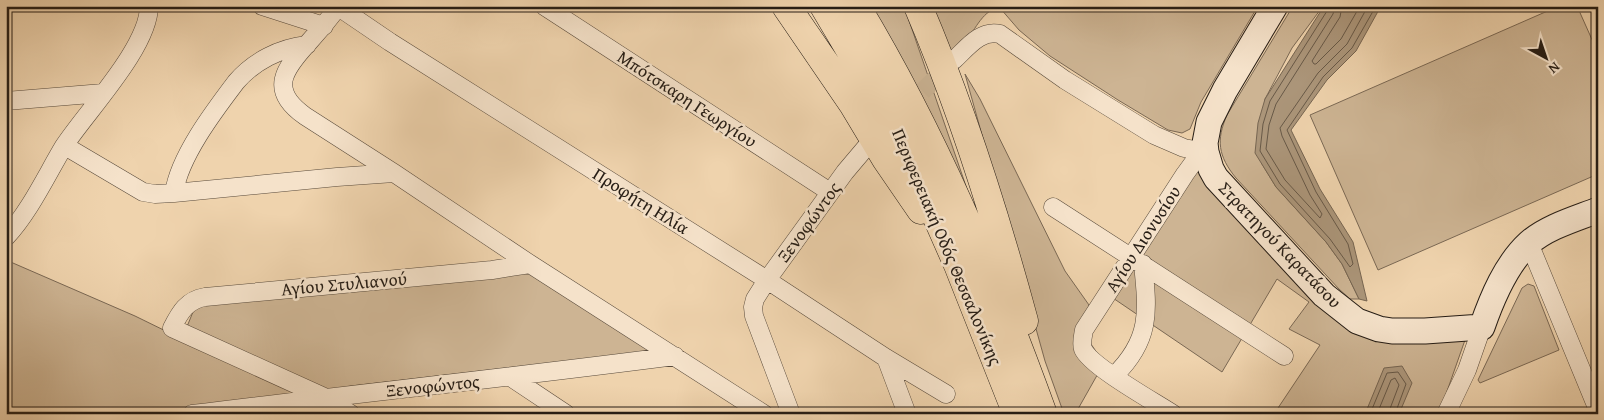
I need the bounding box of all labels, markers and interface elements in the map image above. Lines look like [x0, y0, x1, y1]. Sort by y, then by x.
north arrow [1522, 32, 1572, 82]
street label: Μπότσκαρη Γεωργίου [612, 43, 762, 154]
text: N [1544, 57, 1564, 79]
street label: Περιφερειακή Οδός Θεσσαλονίκης [885, 124, 1010, 370]
street label: Προφήτη Ηλία [588, 160, 695, 241]
street label: Στρατηγού Καρατάσου [1213, 175, 1348, 314]
street label: Ξενοφώντος [770, 176, 847, 267]
street label: Αγίου Διονυσίου [1098, 180, 1187, 297]
street label: Αγίου Στυλιανού [280, 265, 408, 302]
street label: Ξενοφώντος [385, 367, 481, 404]

